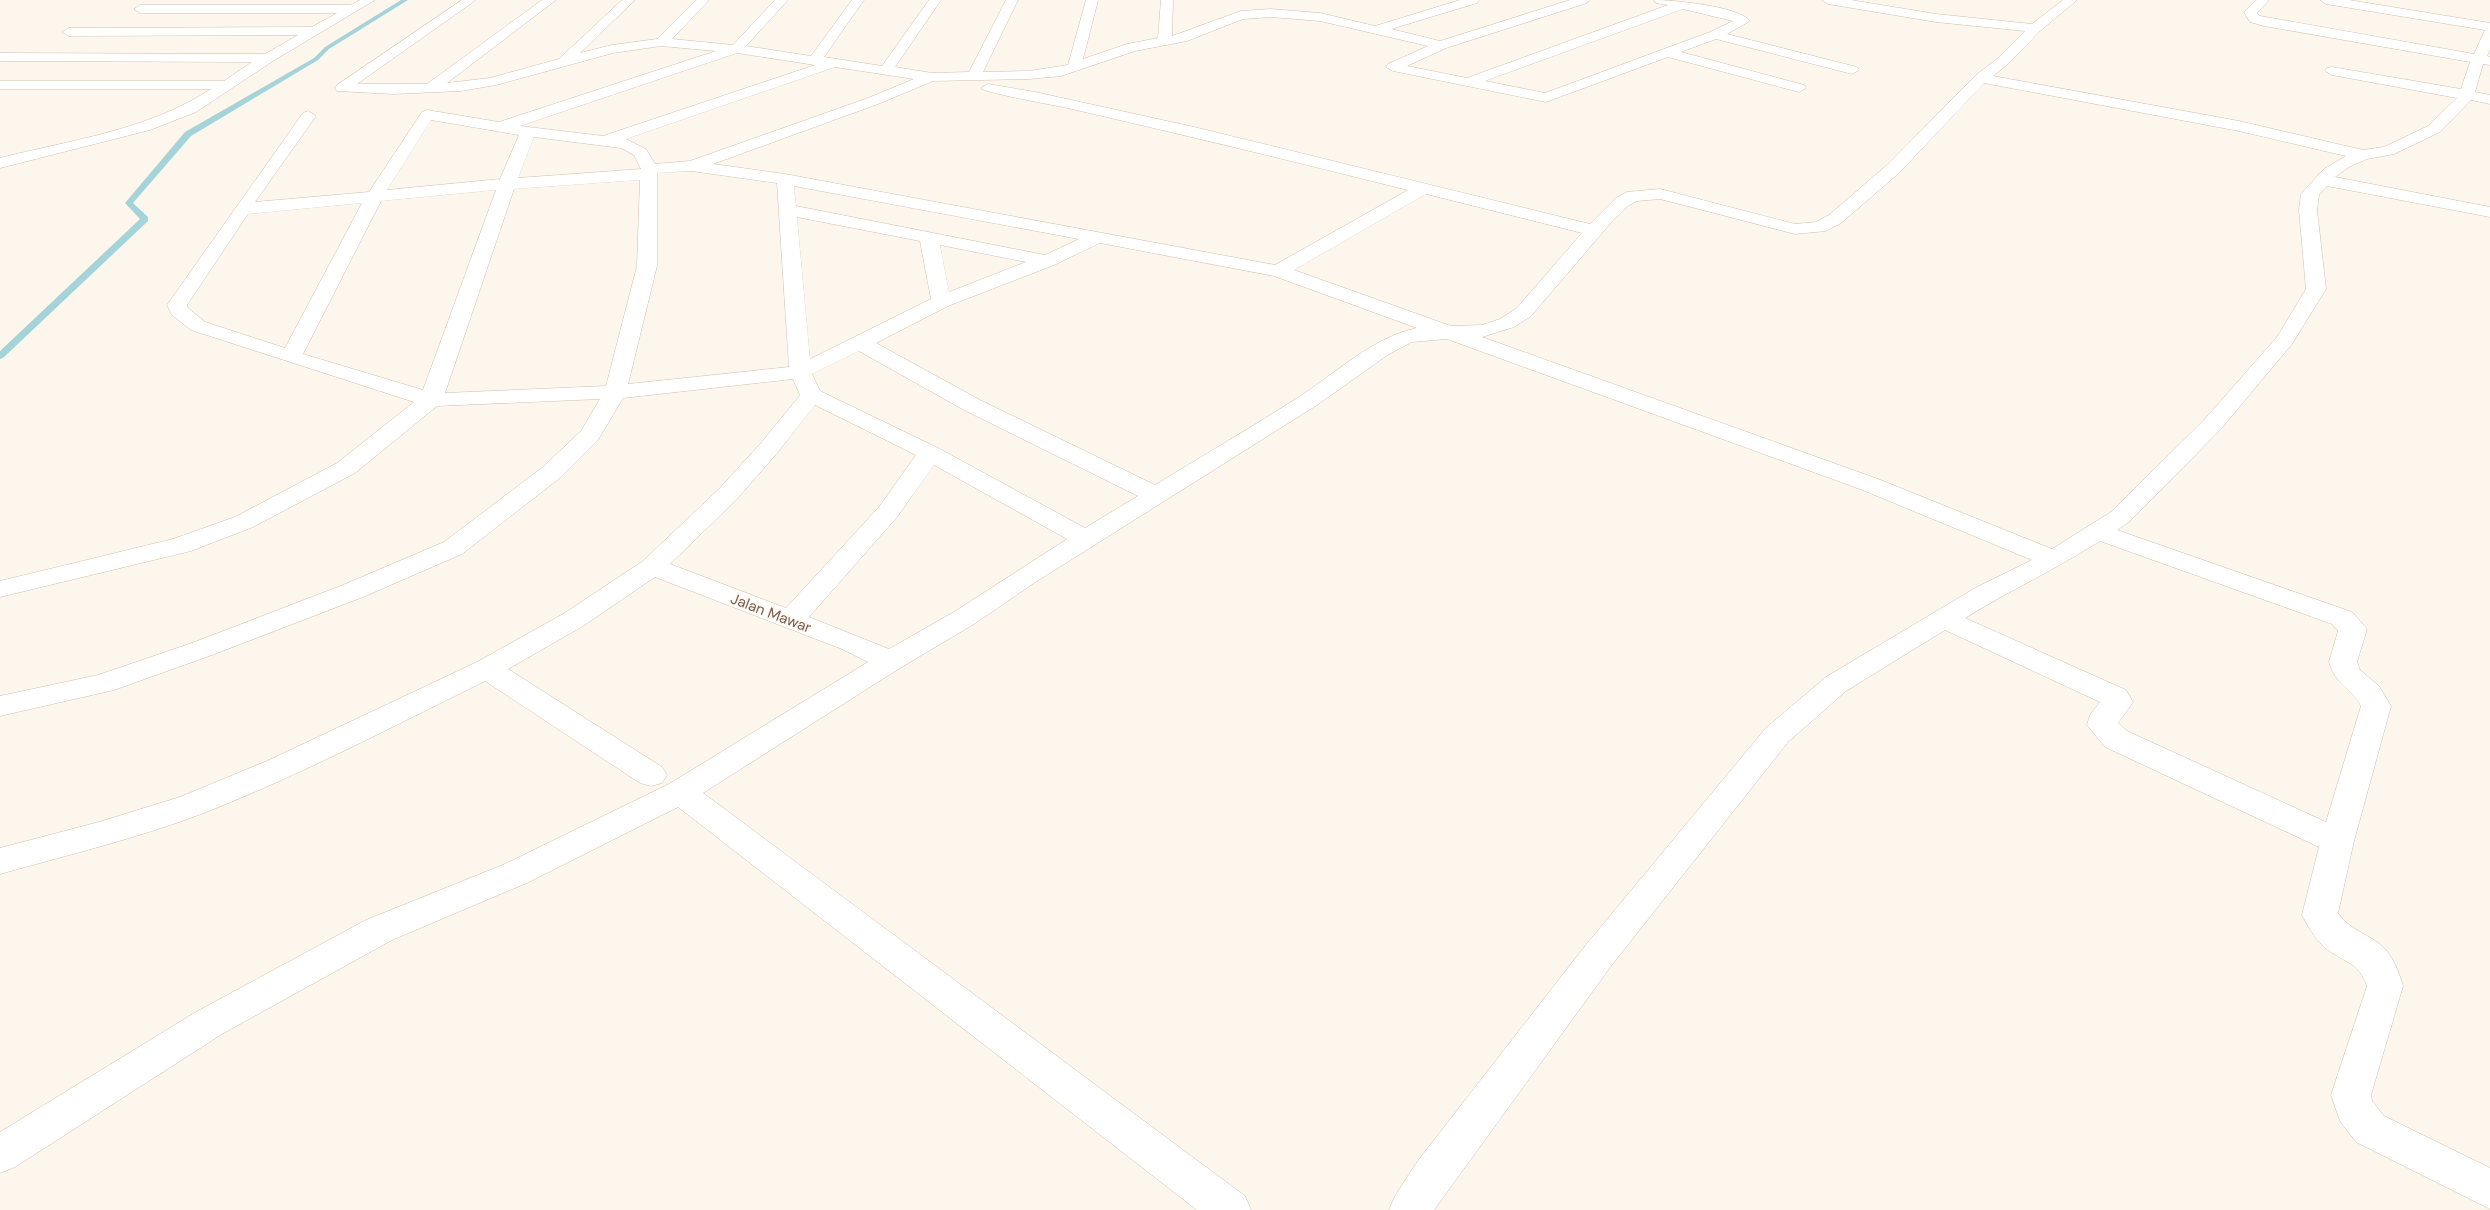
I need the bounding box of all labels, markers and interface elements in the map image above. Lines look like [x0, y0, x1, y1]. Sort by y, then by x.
street label: Jalan Mawar [728, 588, 815, 638]

